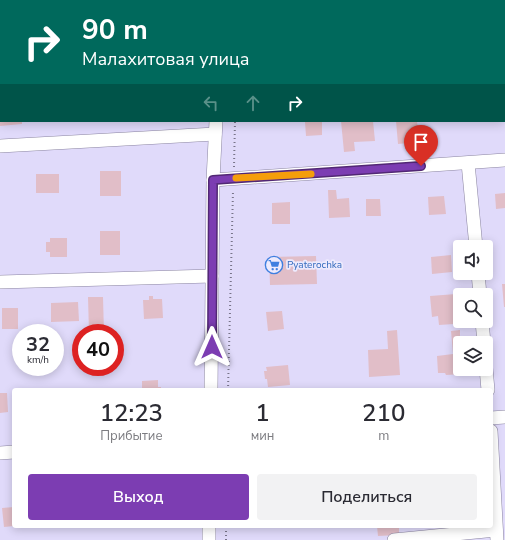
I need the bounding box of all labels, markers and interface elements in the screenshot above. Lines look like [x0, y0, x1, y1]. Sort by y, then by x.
text: 90 m [82, 11, 148, 49]
icon: right [16, 16, 68, 68]
text: Малахитовая улица [82, 47, 250, 71]
icon: left [200, 92, 222, 114]
icon: ahead [242, 92, 264, 114]
icon: right [284, 92, 306, 114]
pin [404, 125, 438, 166]
icon: arrive [410, 131, 432, 153]
map controls [453, 240, 493, 376]
button: sound [453, 240, 493, 280]
supermarket icon: Pyaterochka [264, 255, 284, 275]
place label: Pyaterochka [287, 258, 342, 272]
button: search [453, 288, 493, 328]
speed limit sign: 40 [72, 324, 124, 376]
position arrow [191, 326, 233, 368]
text: 32 [26, 331, 50, 358]
button: layers [453, 336, 493, 376]
text: km/h [27, 353, 49, 367]
text: 12:23 [100, 397, 163, 429]
text: 1 [255, 397, 270, 429]
text: 210 [362, 397, 405, 429]
text: Прибытие [100, 427, 163, 445]
text: мин [251, 427, 274, 445]
text: m [378, 427, 389, 445]
button: Выход [28, 474, 249, 520]
button: Поделиться [257, 474, 477, 520]

